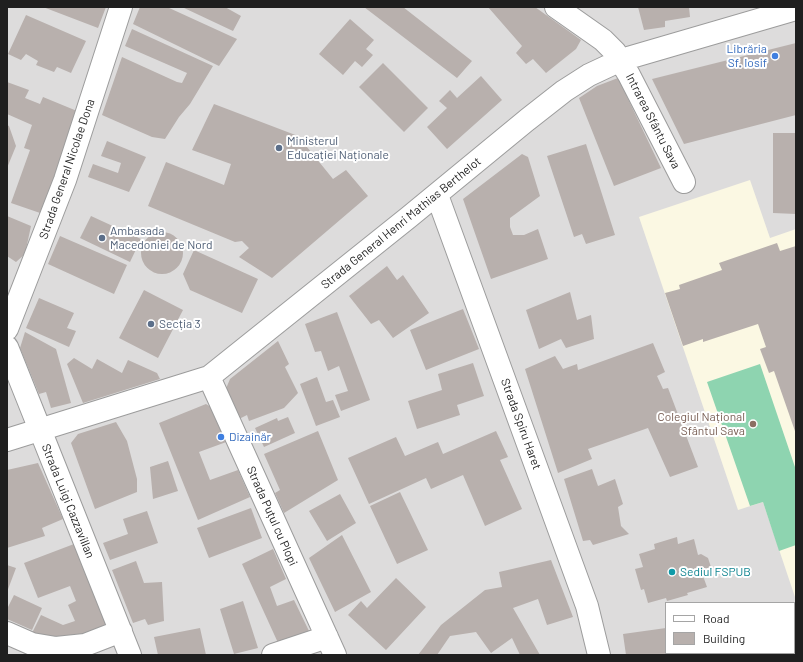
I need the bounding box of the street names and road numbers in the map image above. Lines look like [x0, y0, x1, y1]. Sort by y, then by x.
street label: Intrarea Sfântu Sava [623, 71, 683, 171]
street label: Strada General Nicolae Dona [36, 97, 98, 241]
street label: Strada General Henri Mathias Berthelot [318, 154, 484, 292]
street label: Strada Spiru Haret [498, 377, 544, 471]
street label: Strada Luigi Cazzavillan [38, 442, 98, 560]
street label: Strada Puțul cu Plopi [244, 464, 300, 568]

